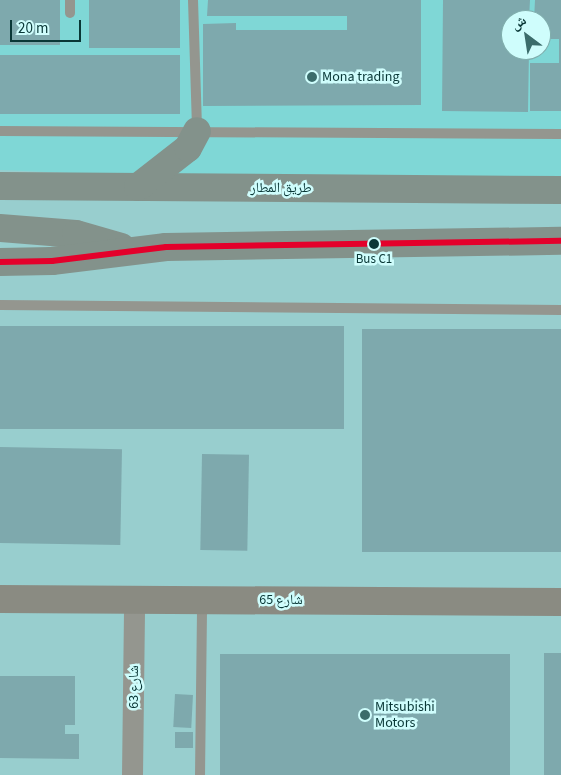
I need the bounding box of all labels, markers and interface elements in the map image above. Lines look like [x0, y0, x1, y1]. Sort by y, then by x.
scale bar [12, 10, 84, 42]
north arrow [501, 10, 551, 60]
text: ش [507, 11, 530, 35]
text: 20 m [18, 18, 48, 39]
place label: Mona trading [322, 69, 400, 85]
marker: Mona trading [306, 71, 318, 83]
street label: طريق المطار [250, 180, 312, 196]
marker: Bus C1 [369, 239, 379, 249]
place label: Bus C1 [356, 251, 392, 267]
street label: شارع 65 [259, 592, 303, 608]
street label: شارع 63 [126, 665, 142, 709]
place label: Mitsubishi Motors [375, 699, 435, 732]
marker: Mitsubishi Motors [359, 709, 371, 721]

